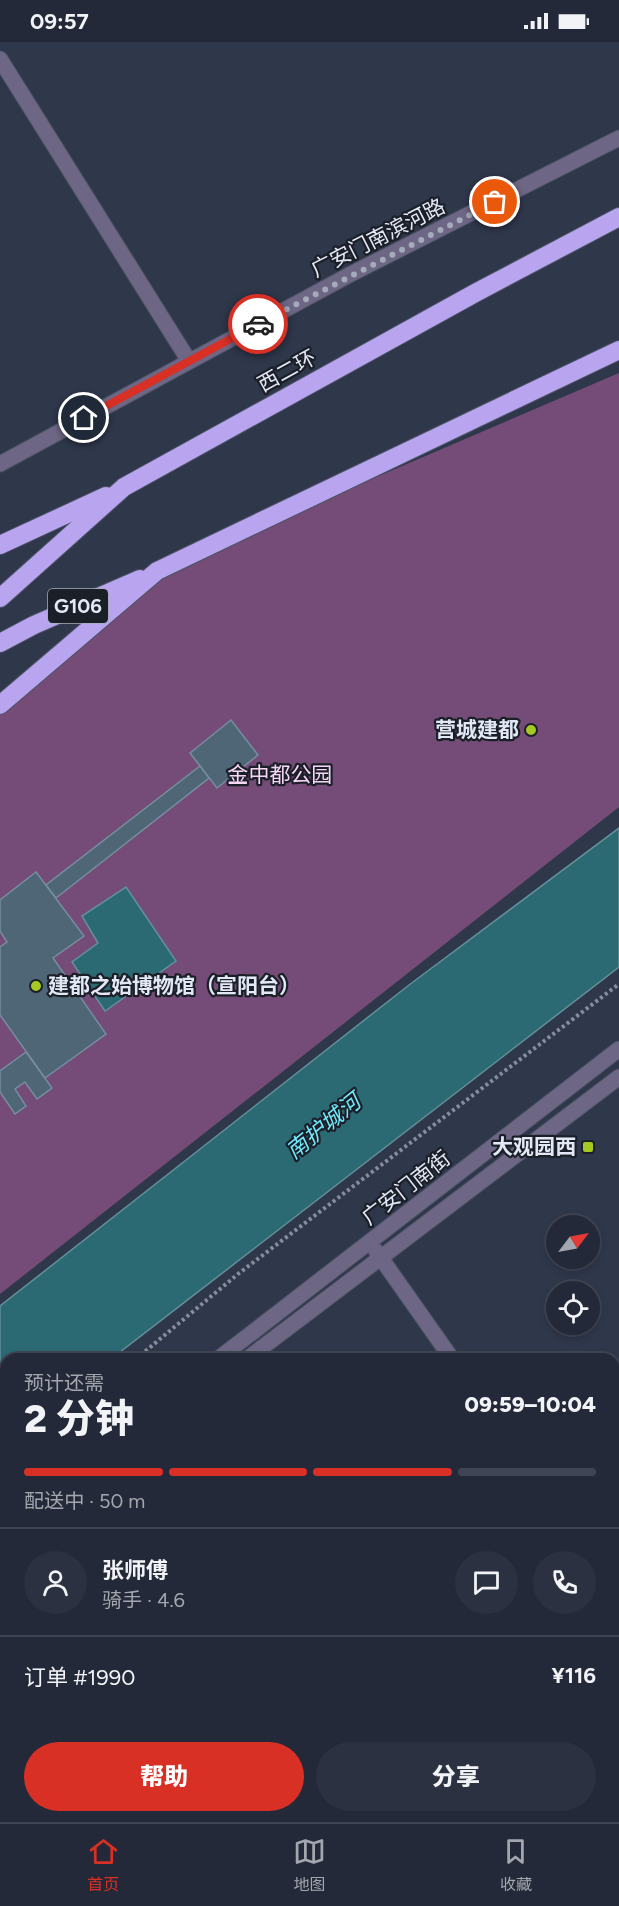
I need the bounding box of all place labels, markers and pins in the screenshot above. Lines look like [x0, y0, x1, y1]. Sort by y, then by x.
pin [469, 176, 520, 227]
pin [58, 392, 109, 443]
place label: 营城建都 [435, 717, 519, 742]
marker: 营城建都 [524, 723, 538, 737]
place label: 建都之始博物馆（宣阳台） [48, 973, 300, 998]
marker: 建都之始博物馆（宣阳台） [29, 979, 43, 993]
place label: 大观园西 [492, 1134, 576, 1159]
marker: 大观园西 [581, 1140, 595, 1154]

